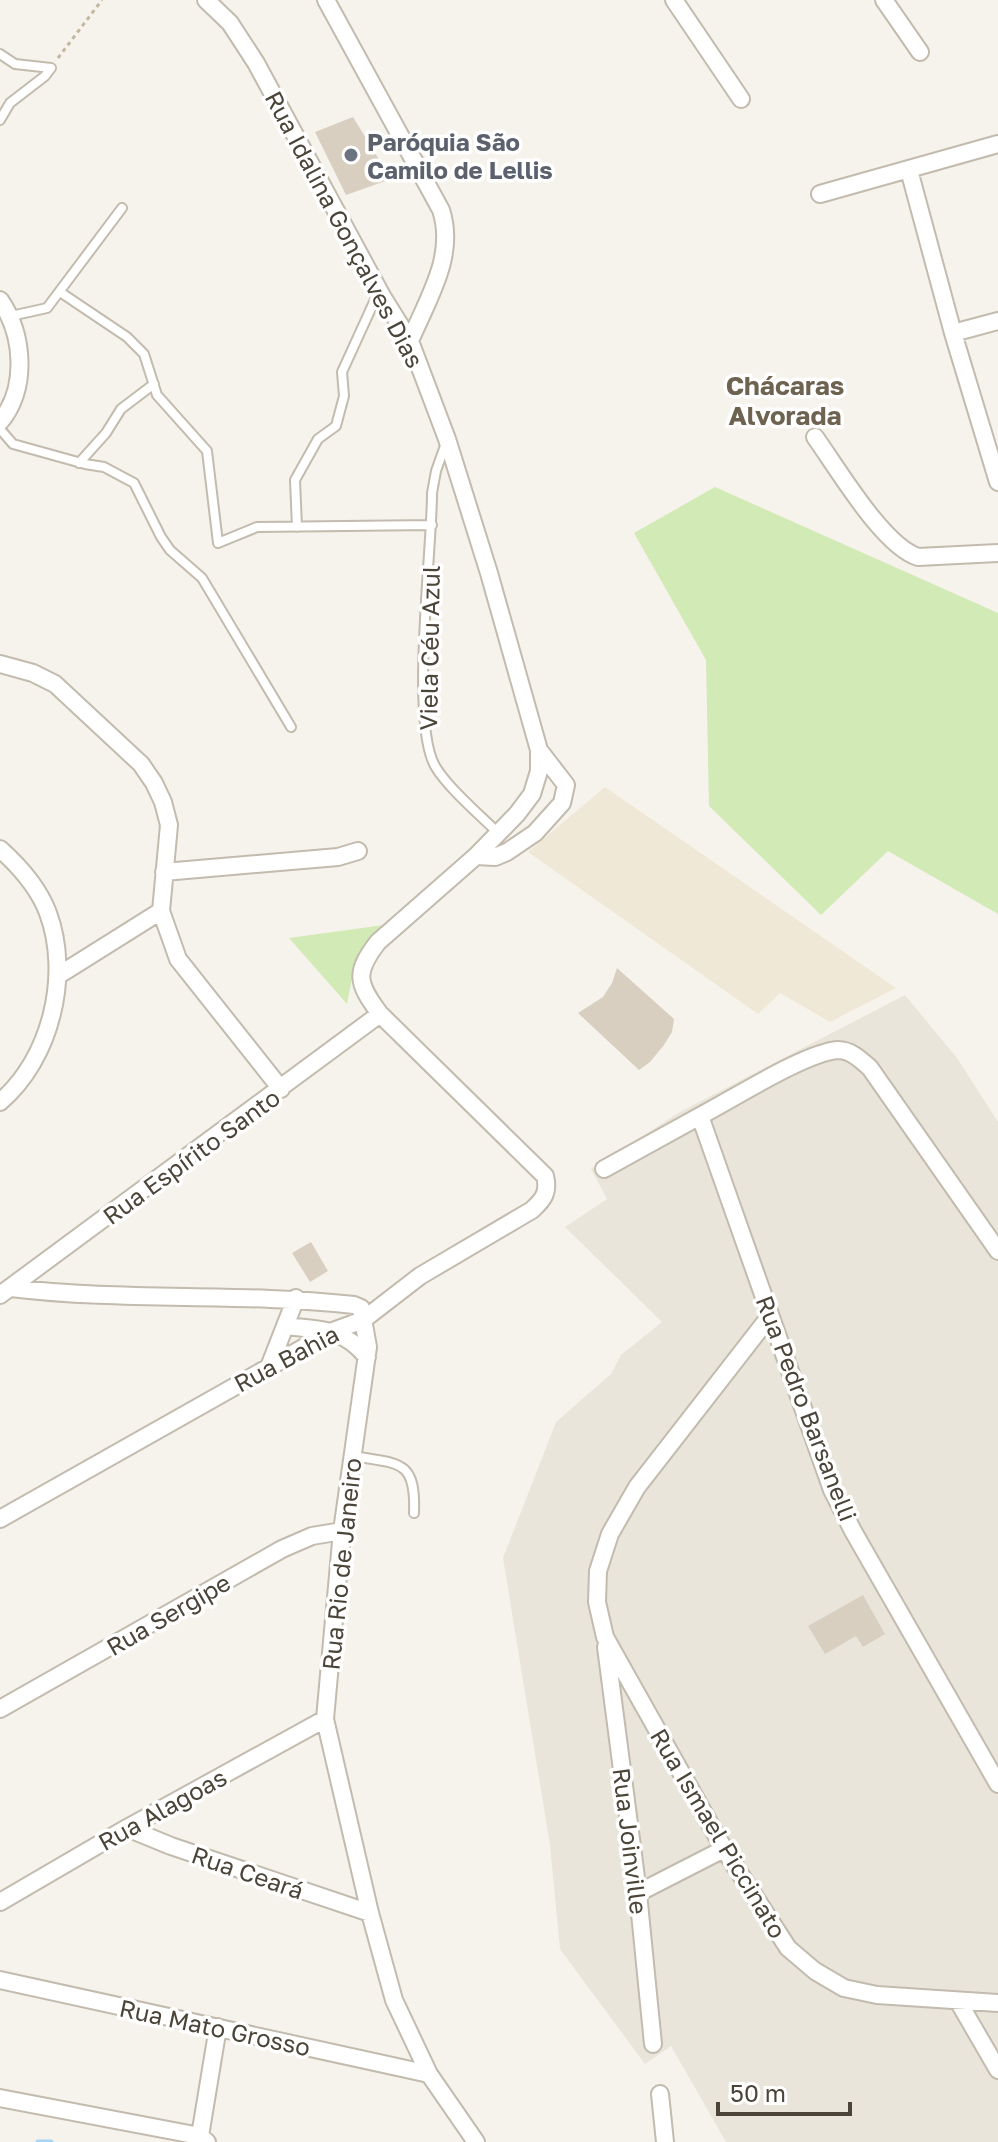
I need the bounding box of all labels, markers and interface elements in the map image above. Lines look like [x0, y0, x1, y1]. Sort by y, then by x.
street label: Rua Idalina Gonçalves Dias [260, 86, 430, 372]
place label: Paróquia São Camilo de Lellis [367, 127, 553, 184]
marker: Paróquia São Camilo de Lellis [342, 146, 360, 164]
district label: Chácaras Alvorada [726, 370, 844, 431]
street label: Viela Céu Azul [413, 565, 445, 731]
street label: Rua Espírito Santo [97, 1082, 285, 1230]
street label: Rua Pedro Barsanelli [751, 1291, 863, 1525]
street label: Rua Bahia [229, 1318, 343, 1398]
street label: Rua Rio de Janeiro [315, 1456, 367, 1672]
street label: Rua Sergipe [101, 1567, 235, 1661]
street label: Rua Ismael Piccinato [645, 1723, 793, 1943]
street label: Rua Alagoas [93, 1762, 231, 1856]
street label: Rua Joinville [608, 1766, 654, 1916]
street label: Rua Ceará [188, 1839, 308, 1905]
street label: Rua Mato Grosso [117, 1993, 313, 2061]
scale bar [718, 2066, 850, 2116]
text: 50 m [730, 2078, 786, 2107]

